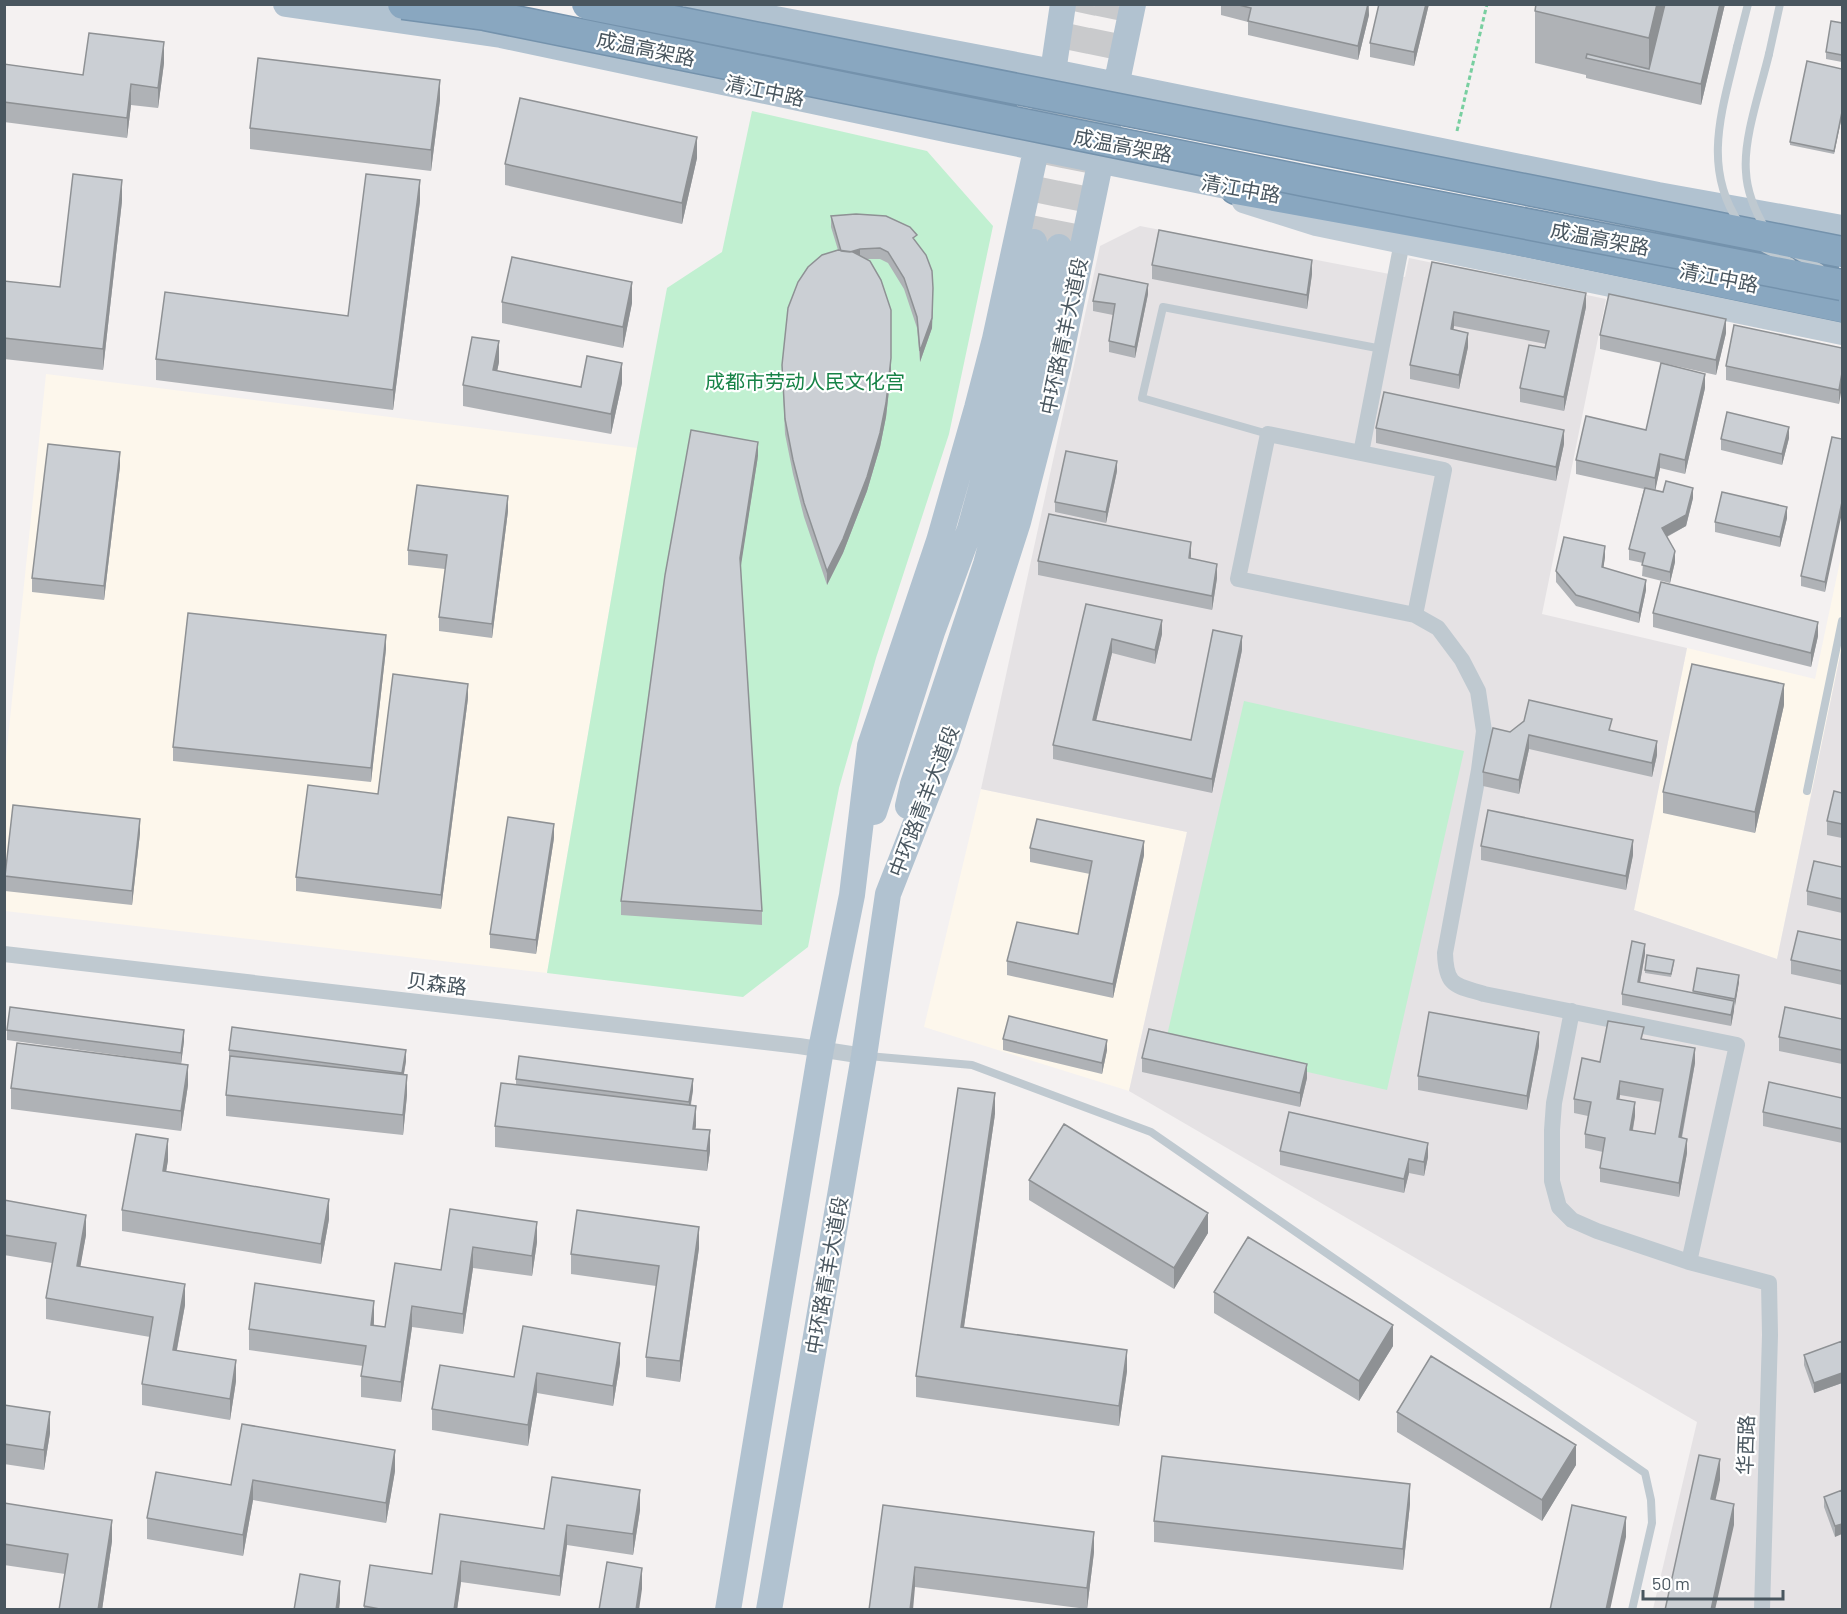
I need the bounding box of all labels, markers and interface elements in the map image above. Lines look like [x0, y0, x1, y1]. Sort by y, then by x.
street label: 成温高架路 [595, 26, 697, 70]
street label: 清江中路 [723, 70, 807, 110]
street label: 成温高架路 [1072, 124, 1174, 166]
street label: 清江中路 [1200, 169, 1282, 207]
street label: 成温高架路 [1549, 217, 1651, 259]
street label: 中环路青羊大道段 [1035, 255, 1091, 417]
street label: 清江中路 [1677, 258, 1761, 296]
park label: 成都市劳动人民文化宫 [705, 369, 905, 393]
street label: 中环路青羊大道段 [883, 722, 963, 880]
street label: 贝森路 [406, 967, 468, 999]
street label: 中环路青羊大道段 [800, 1194, 852, 1356]
street label: 华西路 [1732, 1415, 1758, 1475]
scale bar [1643, 1563, 1782, 1601]
text: 50 m [1652, 1572, 1690, 1594]

